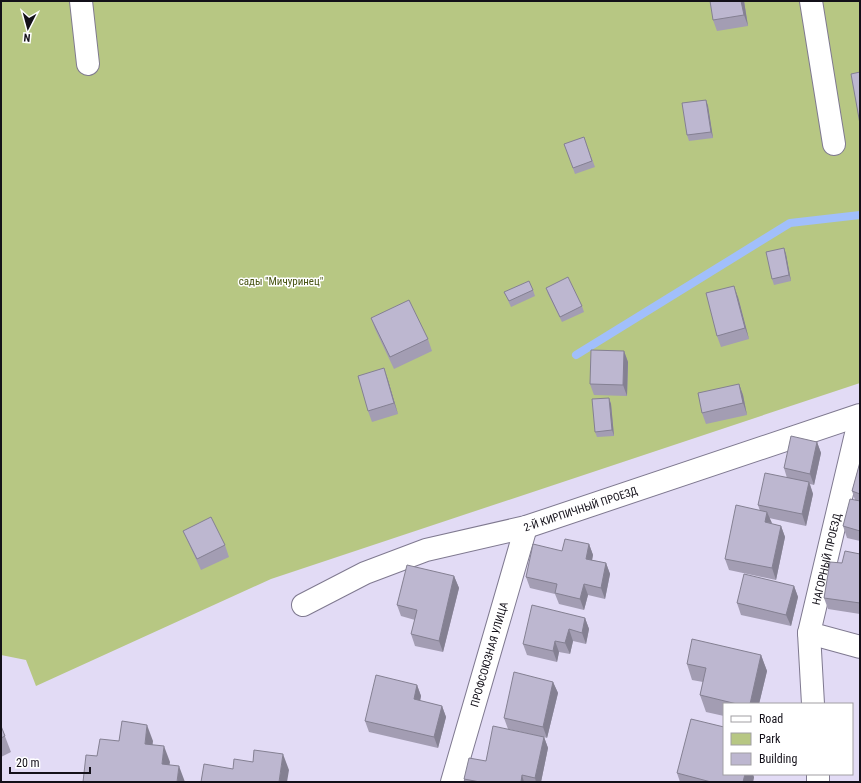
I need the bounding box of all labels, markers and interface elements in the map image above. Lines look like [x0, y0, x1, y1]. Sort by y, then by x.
north arrow [8, 8, 48, 48]
text: N [23, 31, 31, 44]
park label: сады "Мичуринец" [239, 275, 323, 288]
street label: 2-Й КИРПИЧНЫЙ ПРОЕЗД [522, 484, 639, 534]
street label: НАГОРНЫЙ ПРОЕЗД [809, 512, 844, 606]
street label: ПРОФСОЮЗНАЯ УЛИЦА [468, 600, 511, 708]
legend [723, 703, 853, 775]
text: Road [759, 712, 783, 726]
text: Park [759, 732, 781, 746]
scale bar [10, 749, 90, 775]
text: Building [759, 752, 797, 766]
text: 20 m [16, 756, 40, 770]

